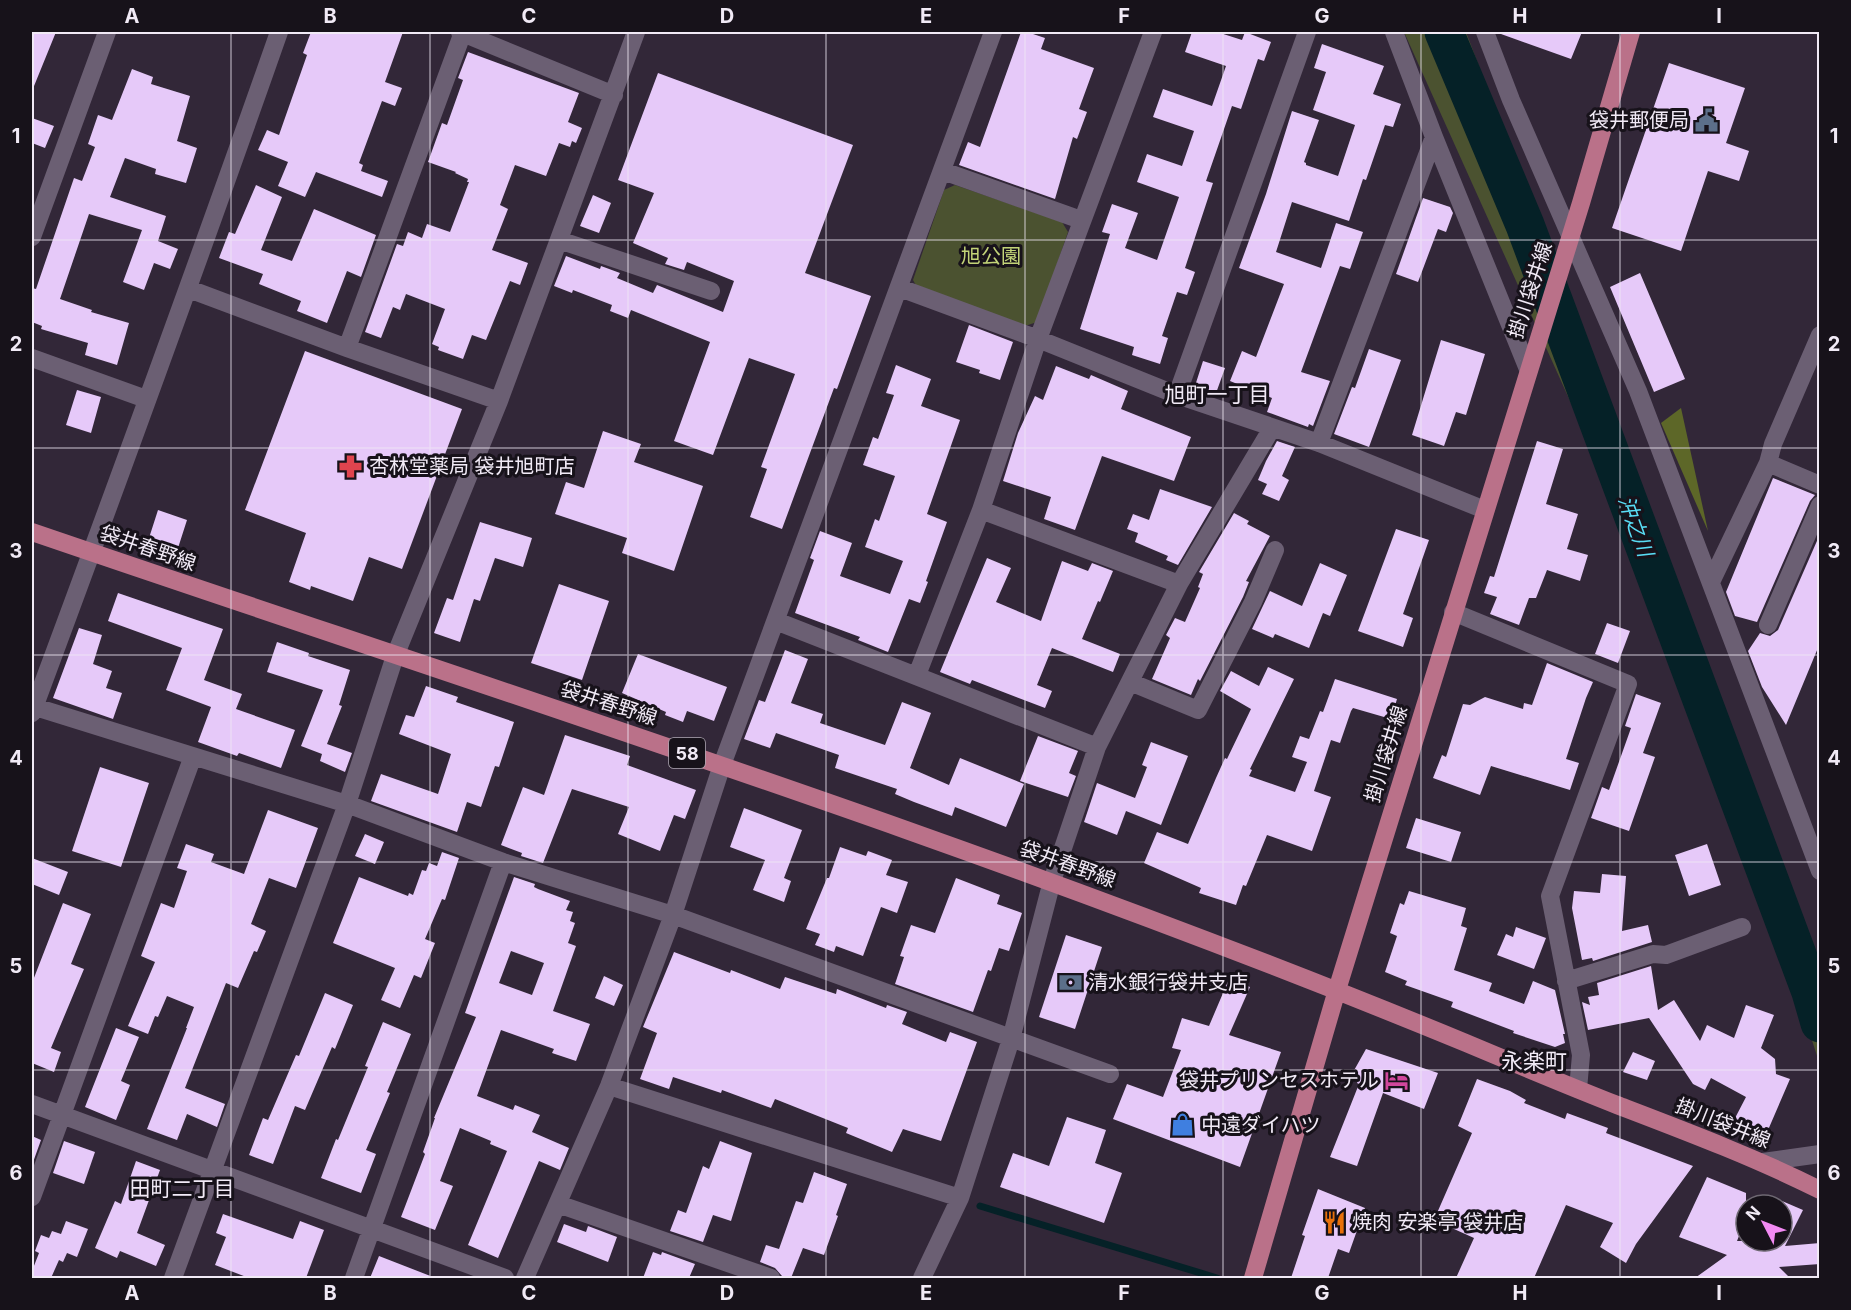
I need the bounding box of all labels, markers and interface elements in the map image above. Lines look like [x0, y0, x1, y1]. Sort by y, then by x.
text: A [125, 4, 140, 28]
text: B [323, 4, 337, 28]
text: C [522, 4, 536, 28]
text: D [720, 4, 734, 28]
text: E [920, 4, 932, 28]
text: F [1118, 4, 1130, 28]
text: G [1314, 4, 1330, 28]
text: H [1513, 4, 1527, 28]
text: I [1716, 4, 1722, 28]
public building icon: 袋井郵便局 [1694, 107, 1720, 133]
place label: 袋井郵便局 [1589, 108, 1689, 132]
text: 1 [12, 124, 20, 148]
text: 1 [1830, 124, 1838, 148]
street label: 掛川袋井線 [1503, 239, 1557, 341]
park label: 旭公園 [961, 244, 1021, 268]
text: 2 [10, 332, 22, 356]
text: 2 [1828, 332, 1840, 356]
district label: 旭町一丁目 [1165, 382, 1270, 407]
pharmacy icon: 杏林堂薬局 袋井旭町店 [338, 453, 364, 479]
place label: 杏林堂薬局 袋井旭町店 [369, 454, 575, 478]
water label: 沖之川 [1613, 492, 1659, 562]
street label: 袋井春野線 [97, 520, 199, 576]
text: 3 [10, 539, 22, 563]
text: 3 [1828, 539, 1840, 563]
street label: 袋井春野線 [558, 676, 660, 730]
street label: 掛川袋井線 [1360, 703, 1412, 805]
road number: 58 [669, 738, 705, 768]
text: 4 [9, 746, 23, 770]
text: 4 [1827, 746, 1841, 770]
street label: 袋井春野線 [1017, 836, 1119, 892]
text: 5 [10, 954, 22, 978]
text: 5 [1828, 954, 1840, 978]
bank icon: 清水銀行袋井支店 [1057, 969, 1083, 995]
place label: 清水銀行袋井支店 [1088, 970, 1248, 994]
district label: 永楽町 [1501, 1048, 1567, 1074]
hotel icon: 袋井プリンセスホテル [1384, 1067, 1410, 1093]
place label: 袋井プリンセスホテル [1179, 1068, 1379, 1092]
street label: 掛川袋井線 [1672, 1093, 1774, 1153]
shop icon: 中遠ダイハツ [1170, 1112, 1196, 1138]
place label: 中遠ダイハツ [1201, 1113, 1321, 1137]
text: 6 [10, 1161, 23, 1185]
text: 6 [1828, 1161, 1841, 1185]
district label: 田町二丁目 [130, 1176, 235, 1201]
north arrow [1734, 1193, 1794, 1253]
text: N [1741, 1202, 1764, 1224]
restaurant icon: 焼肉 安楽亭 袋井店 [1321, 1209, 1347, 1235]
place label: 焼肉 安楽亭 袋井店 [1352, 1210, 1523, 1234]
text: A [125, 1281, 140, 1305]
text: B [323, 1281, 337, 1305]
text: C [522, 1281, 536, 1305]
text: D [720, 1281, 734, 1305]
text: E [920, 1281, 932, 1305]
text: F [1118, 1281, 1130, 1305]
text: G [1314, 1281, 1330, 1305]
text: H [1513, 1281, 1527, 1305]
text: I [1716, 1281, 1722, 1305]

